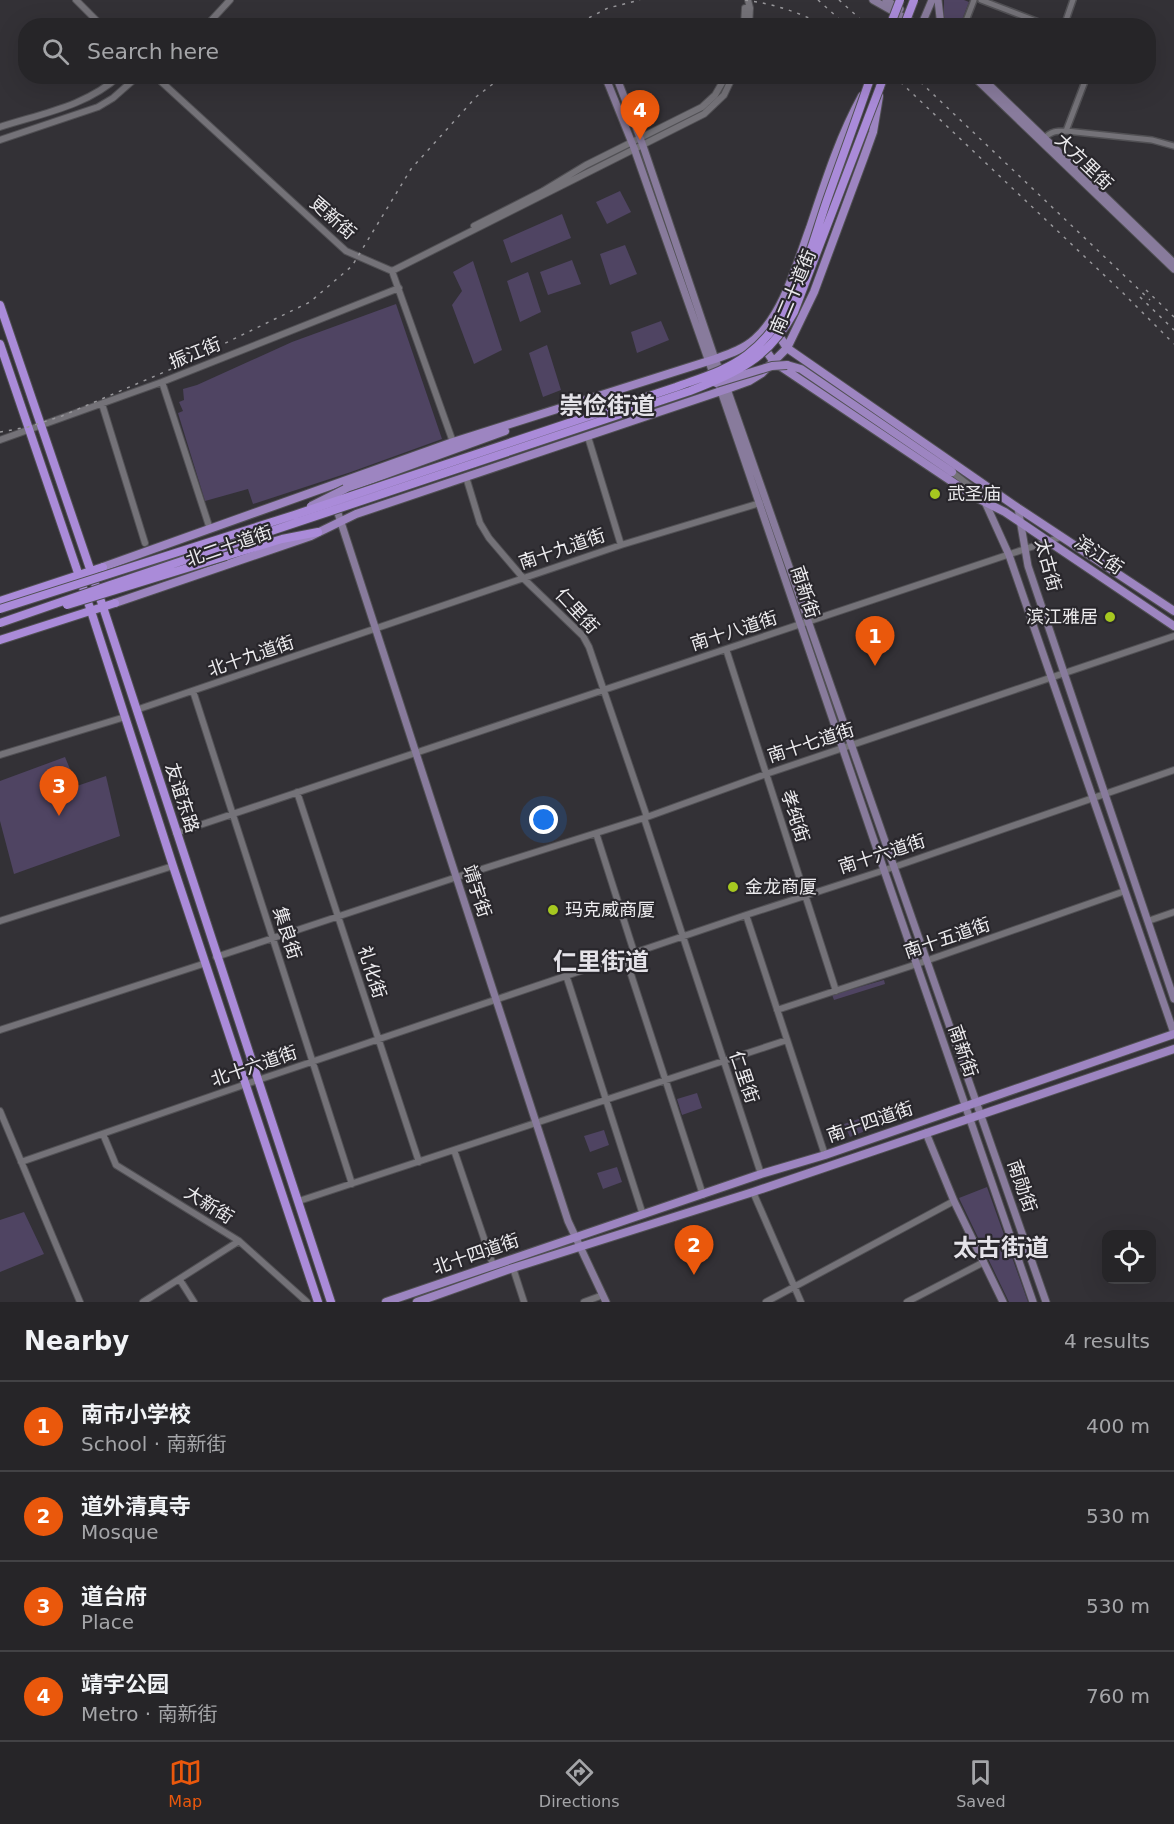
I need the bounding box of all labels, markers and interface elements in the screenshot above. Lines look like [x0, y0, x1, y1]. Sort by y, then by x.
search box [18, 18, 1156, 84]
icon: search [39, 35, 72, 68]
text: Search here [87, 39, 219, 64]
pin: 4 [620, 90, 660, 140]
street label: 大方里街 [1051, 129, 1118, 194]
street label: 更新街 [306, 192, 361, 243]
street label: 南二十道街 [765, 246, 820, 337]
street label: 振江街 [166, 333, 224, 372]
district label: 崇俭街道 [559, 392, 655, 420]
place label: 武圣庙 [947, 483, 1001, 504]
marker: 武圣庙 [928, 487, 942, 501]
street label: 北二十道街 [183, 521, 275, 570]
street label: 南十九道街 [516, 524, 608, 573]
street label: 滨江街 [1071, 531, 1128, 578]
street label: 太古街 [1031, 536, 1066, 594]
street label: 南新街 [787, 563, 824, 621]
street label: 仁里街 [551, 584, 603, 638]
place label: 滨江雅居 [1026, 606, 1098, 627]
street label: 南十八道街 [688, 607, 780, 654]
marker: 滨江雅居 [1103, 610, 1117, 624]
pin: 1 [856, 616, 894, 666]
street label: 北十九道街 [205, 631, 297, 680]
street label: 南十七道街 [765, 719, 857, 766]
street label: 友谊东路 [161, 760, 204, 835]
pin: 3 [40, 766, 78, 816]
street label: 孝纯街 [777, 787, 814, 845]
your location [529, 805, 558, 834]
street label: 南十六道街 [836, 830, 928, 877]
street label: 靖宇街 [459, 862, 496, 920]
place label: 金龙商厦 [745, 876, 817, 897]
marker: 金龙商厦 [726, 880, 740, 894]
place label: 玛克威商厦 [565, 899, 655, 920]
marker: 玛克威商厦 [546, 903, 560, 917]
street label: 集良街 [269, 904, 306, 962]
street label: 南十五道街 [901, 913, 993, 962]
street label: 礼化街 [354, 943, 391, 1001]
district label: 仁里街道 [553, 948, 649, 976]
street label: 南新街 [945, 1022, 982, 1080]
street label: 北十六道街 [208, 1041, 300, 1090]
street label: 仁里街 [726, 1048, 763, 1106]
street label: 南十四道街 [824, 1097, 916, 1146]
street label: 南勋街 [1004, 1157, 1041, 1215]
street label: 大新街 [181, 1181, 238, 1228]
pin: 2 [674, 1226, 714, 1275]
street label: 北十四道街 [430, 1229, 522, 1278]
map controls [1102, 1230, 1156, 1284]
button: locate [1102, 1230, 1156, 1284]
district label: 太古街道 [953, 1234, 1049, 1262]
text: Nearby [24, 1326, 129, 1356]
text: 4 results [1064, 1329, 1150, 1353]
text: 南市小学校 [81, 1402, 191, 1427]
text: 1 [37, 1414, 50, 1438]
text: 400 m [1086, 1414, 1150, 1438]
text: School · 南新街 [81, 1432, 226, 1456]
text: 道外清真寺 [81, 1494, 191, 1519]
text: 2 [37, 1504, 50, 1528]
text: 530 m [1086, 1504, 1150, 1528]
text: Mosque [81, 1520, 159, 1544]
text: 道台府 [81, 1584, 147, 1609]
text: 3 [37, 1594, 50, 1618]
text: 530 m [1086, 1594, 1150, 1618]
text: Place [81, 1610, 134, 1634]
text: 靖宇公园 [81, 1672, 169, 1697]
text: 4 [37, 1684, 50, 1708]
text: 760 m [1086, 1684, 1150, 1708]
text: Metro · 南新街 [81, 1702, 218, 1726]
tab: Map [168, 1756, 202, 1811]
tab: Directions [539, 1756, 619, 1811]
tab: Saved [956, 1756, 1006, 1811]

